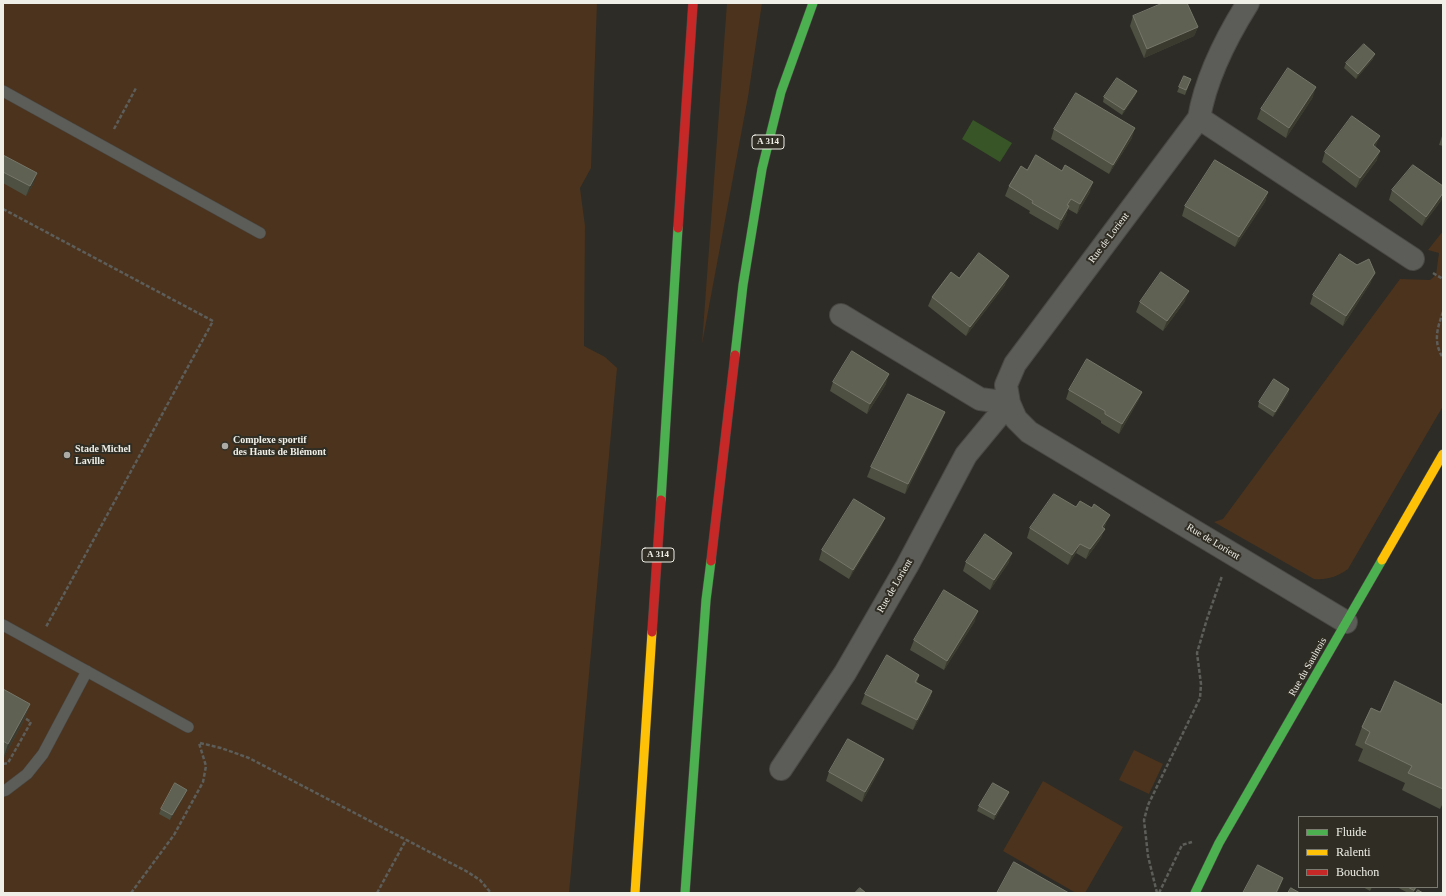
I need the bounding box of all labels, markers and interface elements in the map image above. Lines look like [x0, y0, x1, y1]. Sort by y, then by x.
road number: A 314 [752, 135, 784, 149]
street label: Rue de Lorient [1086, 210, 1132, 266]
place label: Complexe sportif des Hauts de Blémont [233, 434, 326, 458]
marker: Complexe sportif des Hauts de Blémont [220, 441, 230, 451]
place label: Stade Michel Laville [75, 443, 131, 466]
marker: Stade Michel Laville [62, 450, 72, 460]
street label: Rue de Lorient [1184, 521, 1242, 563]
road number: A 314 [642, 548, 674, 562]
street label: Rue de Lorient [875, 557, 915, 615]
street label: Rue du Saulnois [1286, 636, 1330, 698]
legend [1298, 816, 1438, 888]
text: Fluide [1336, 825, 1367, 839]
text: Ralenti [1336, 845, 1371, 859]
text: Bouchon [1336, 865, 1379, 879]

